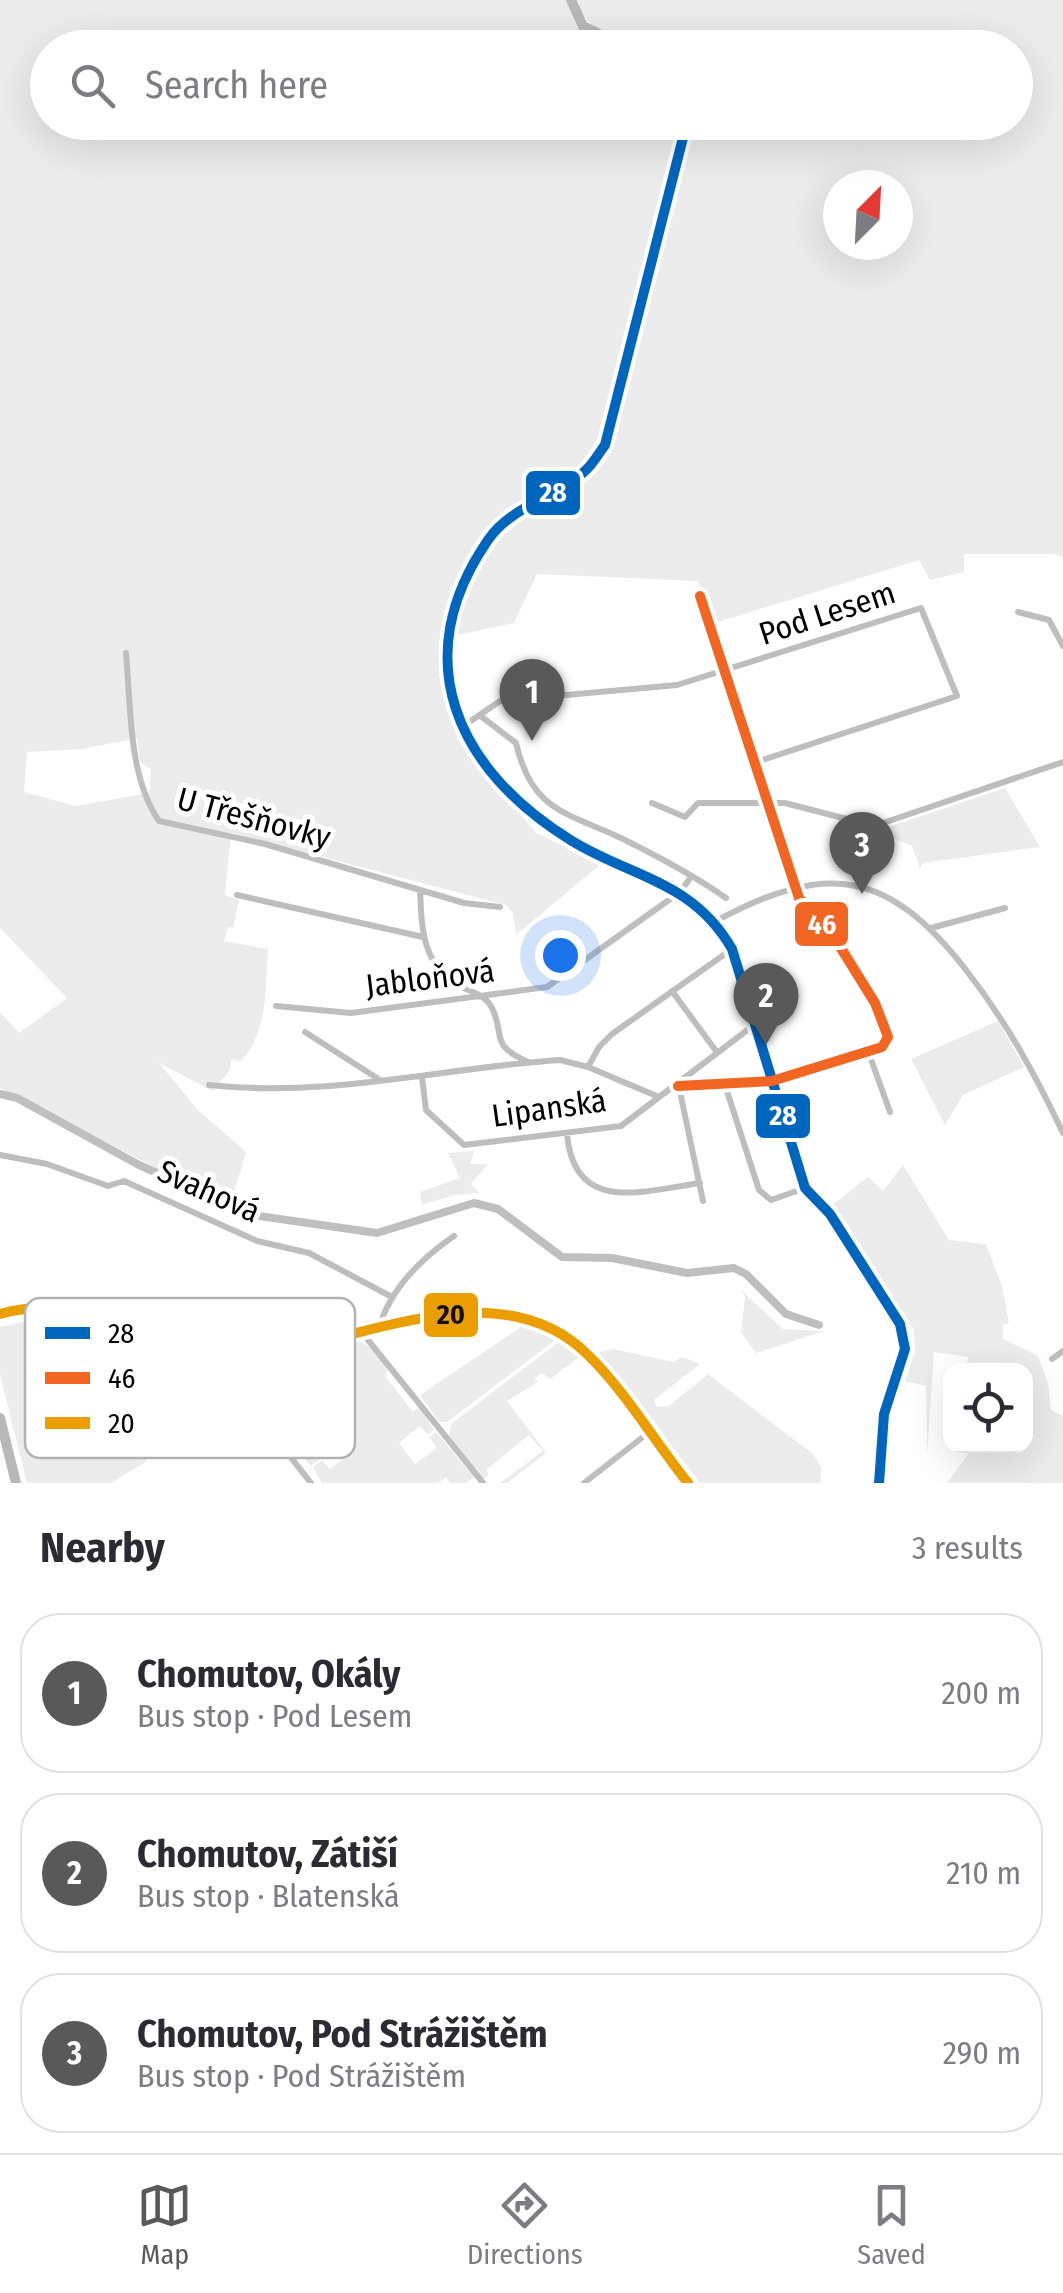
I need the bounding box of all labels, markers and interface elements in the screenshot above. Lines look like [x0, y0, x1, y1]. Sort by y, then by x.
search box [30, 30, 1033, 140]
icon: search [65, 58, 120, 113]
text: Search here [145, 62, 328, 108]
north arrow [823, 170, 913, 260]
line badge: 28 [524, 469, 582, 517]
text: 28 [538, 476, 567, 509]
street label: Pod Lesem [754, 573, 900, 653]
pin: 1 [500, 658, 564, 741]
street label: U Třešňovky [173, 779, 335, 857]
pin: 3 [830, 812, 894, 894]
line badge: 46 [793, 900, 850, 948]
text: 46 [807, 908, 837, 941]
your location [535, 930, 586, 981]
street label: Jabloňová [363, 951, 497, 1005]
pin: 2 [734, 962, 798, 1045]
street label: Lipanská [489, 1081, 609, 1135]
line badge: 28 [754, 1092, 812, 1140]
text: 28 [768, 1099, 797, 1132]
street label: Svahová [152, 1152, 266, 1230]
line badge: 20 [422, 1291, 480, 1339]
legend [25, 1298, 355, 1458]
text: 20 [436, 1298, 465, 1331]
text: 28 [108, 1317, 134, 1350]
text: 46 [108, 1362, 135, 1395]
map controls [943, 1363, 1033, 1453]
button: locate [943, 1363, 1033, 1453]
text: 20 [108, 1407, 135, 1440]
text: Nearby [40, 1523, 165, 1573]
text: 3 results [912, 1529, 1023, 1567]
text: Chomutov, Okály [137, 1651, 400, 1697]
text: 1 [68, 1674, 81, 1712]
text: 200 m [941, 1674, 1021, 1712]
text: Bus stop · Pod Lesem [137, 1697, 412, 1735]
text: Chomutov, Zátiší [137, 1831, 398, 1877]
text: 2 [67, 1854, 82, 1892]
text: 210 m [946, 1854, 1021, 1892]
text: Bus stop · Blatenská [137, 1877, 400, 1915]
text: Chomutov, Pod Strážištěm [137, 2011, 548, 2057]
text: 3 [67, 2034, 82, 2072]
text: 290 m [943, 2034, 1021, 2072]
text: Bus stop · Pod Strážištěm [137, 2057, 466, 2095]
tab: Map [137, 2178, 192, 2271]
tab: Directions [467, 2178, 583, 2271]
tab: Saved [857, 2178, 926, 2271]

